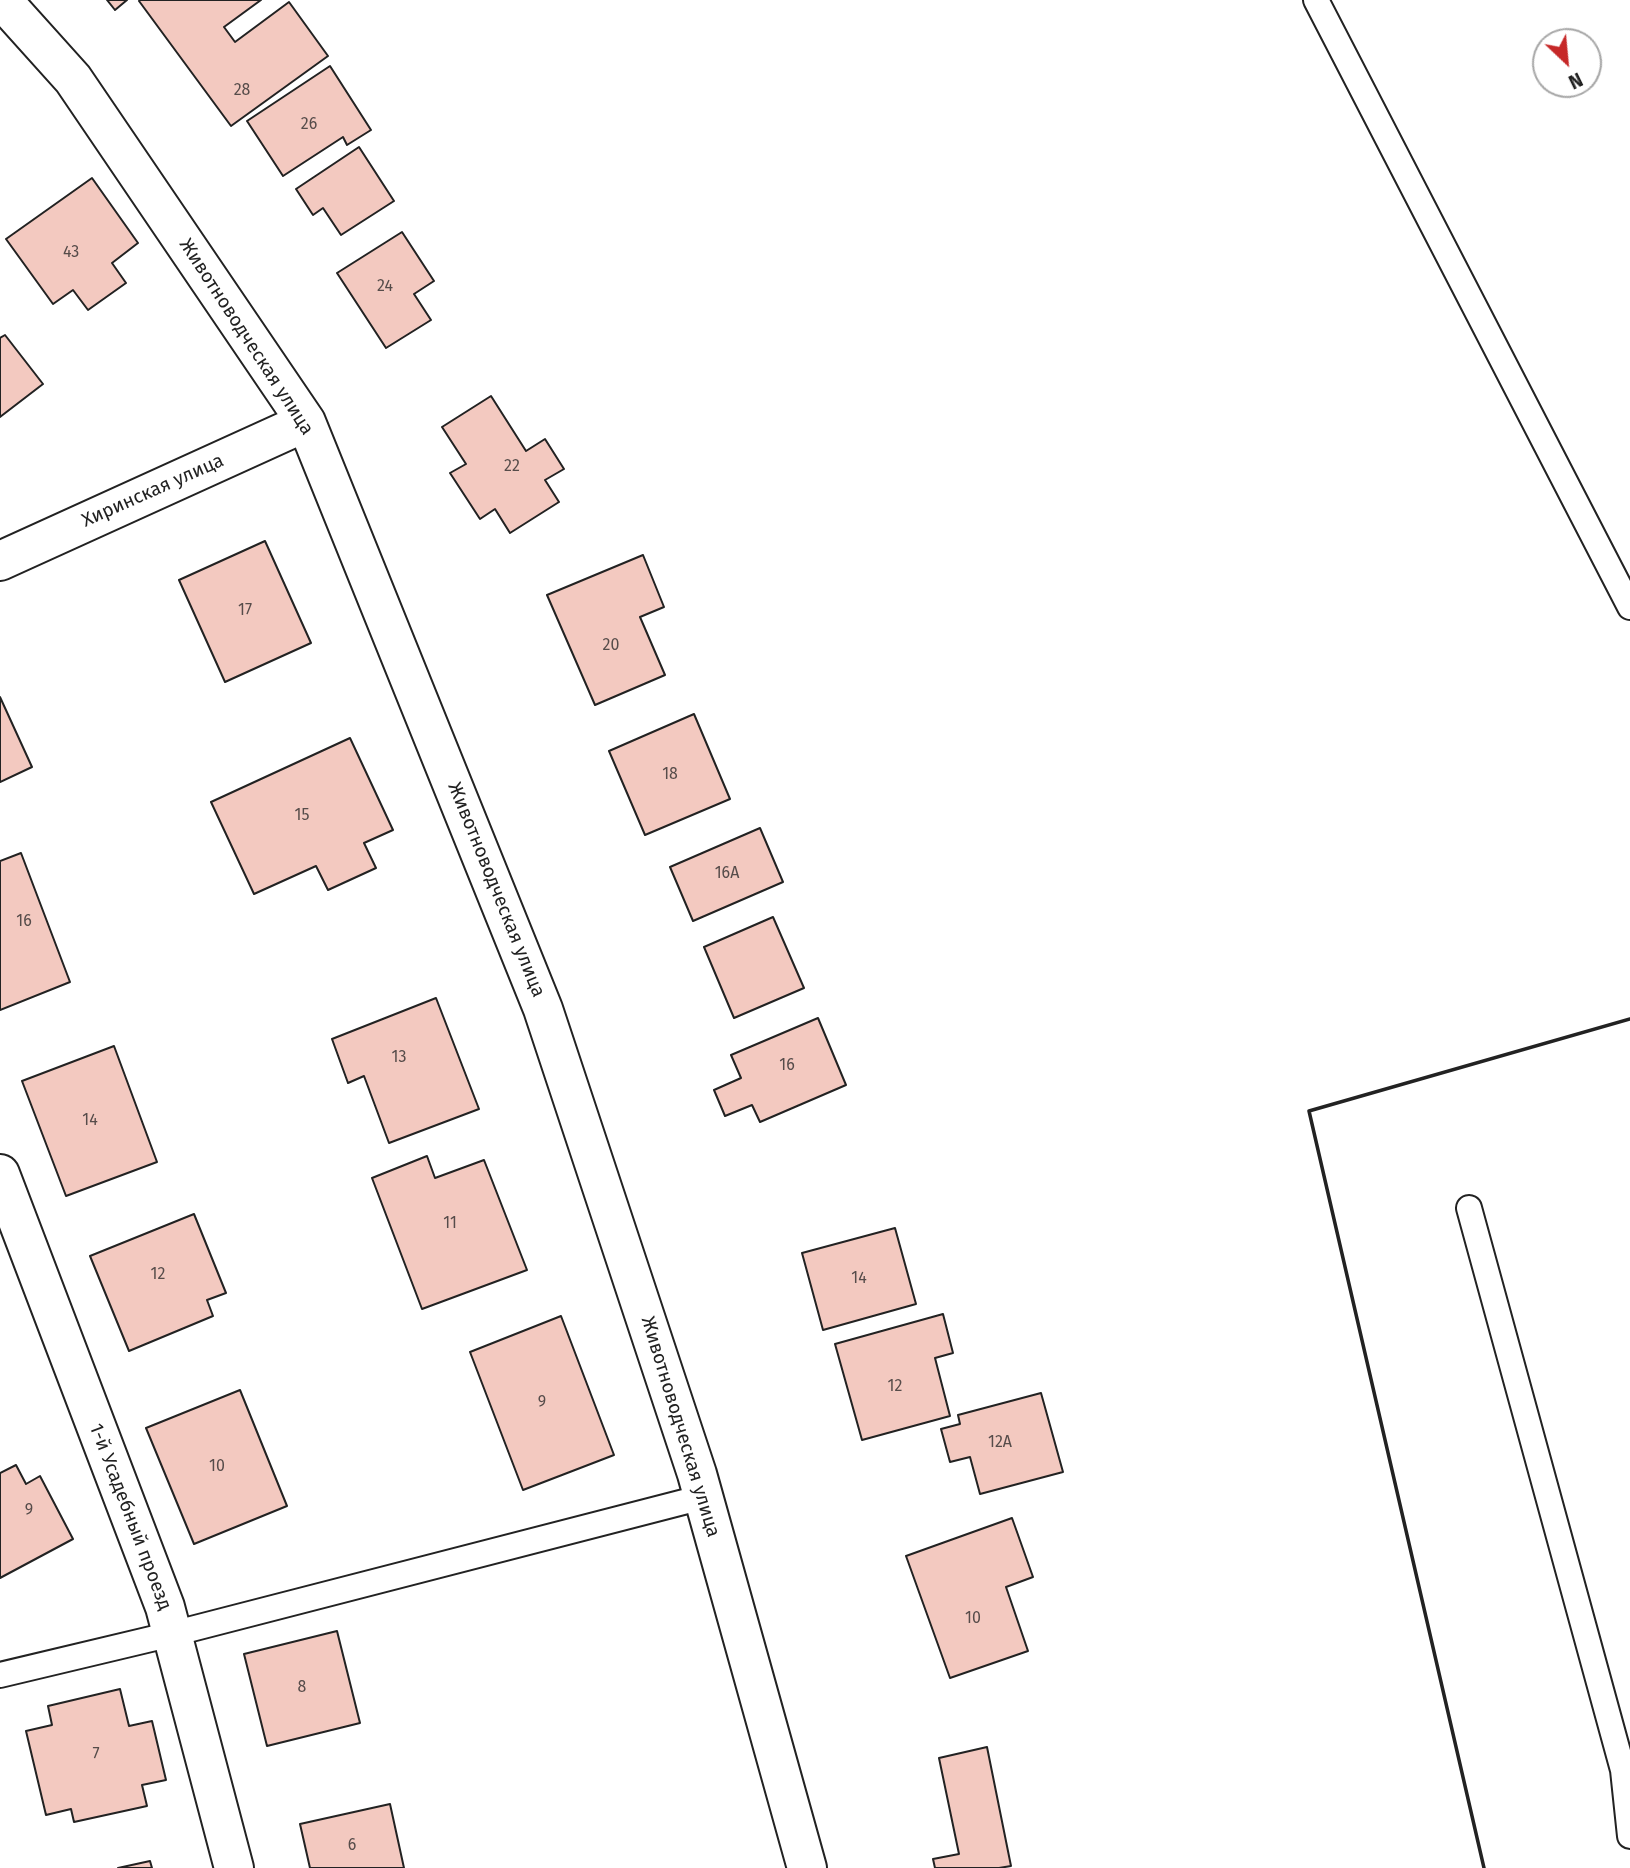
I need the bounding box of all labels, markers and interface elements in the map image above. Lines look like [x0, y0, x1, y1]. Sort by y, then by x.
north arrow [1532, 28, 1602, 98]
text: N [1565, 67, 1586, 94]
house number: 28 [234, 81, 250, 101]
house number: 26 [301, 115, 317, 135]
street label: Животноводческая улица [174, 235, 318, 439]
house number: 43 [63, 243, 79, 263]
house number: 24 [377, 277, 393, 297]
street label: Хиринская улица [78, 449, 228, 533]
house number: 22 [504, 457, 520, 477]
house number: 17 [238, 601, 252, 621]
house number: 20 [603, 636, 619, 656]
house number: 18 [662, 765, 678, 785]
street label: Животноводческая улица [442, 779, 550, 1001]
house number: 15 [295, 806, 309, 826]
house number: 16А [715, 864, 739, 884]
house number: 16 [16, 912, 32, 932]
house number: 13 [392, 1048, 406, 1068]
house number: 16 [779, 1056, 795, 1076]
house number: 14 [82, 1111, 98, 1131]
house number: 11 [443, 1214, 457, 1234]
house number: 12 [151, 1265, 165, 1285]
house number: 14 [851, 1269, 867, 1289]
street label: Животноводческая улица [636, 1314, 724, 1540]
house number: 12 [888, 1377, 902, 1397]
house number: 9 [538, 1393, 546, 1413]
street label: 1-й Усадебный проезд [84, 1420, 176, 1614]
house number: 12А [988, 1433, 1012, 1453]
house number: 10 [209, 1457, 225, 1477]
house number: 9 [25, 1501, 33, 1521]
house number: 10 [965, 1609, 981, 1629]
house number: 8 [298, 1678, 306, 1698]
house number: 7 [92, 1745, 100, 1765]
house number: 6 [348, 1836, 356, 1856]

